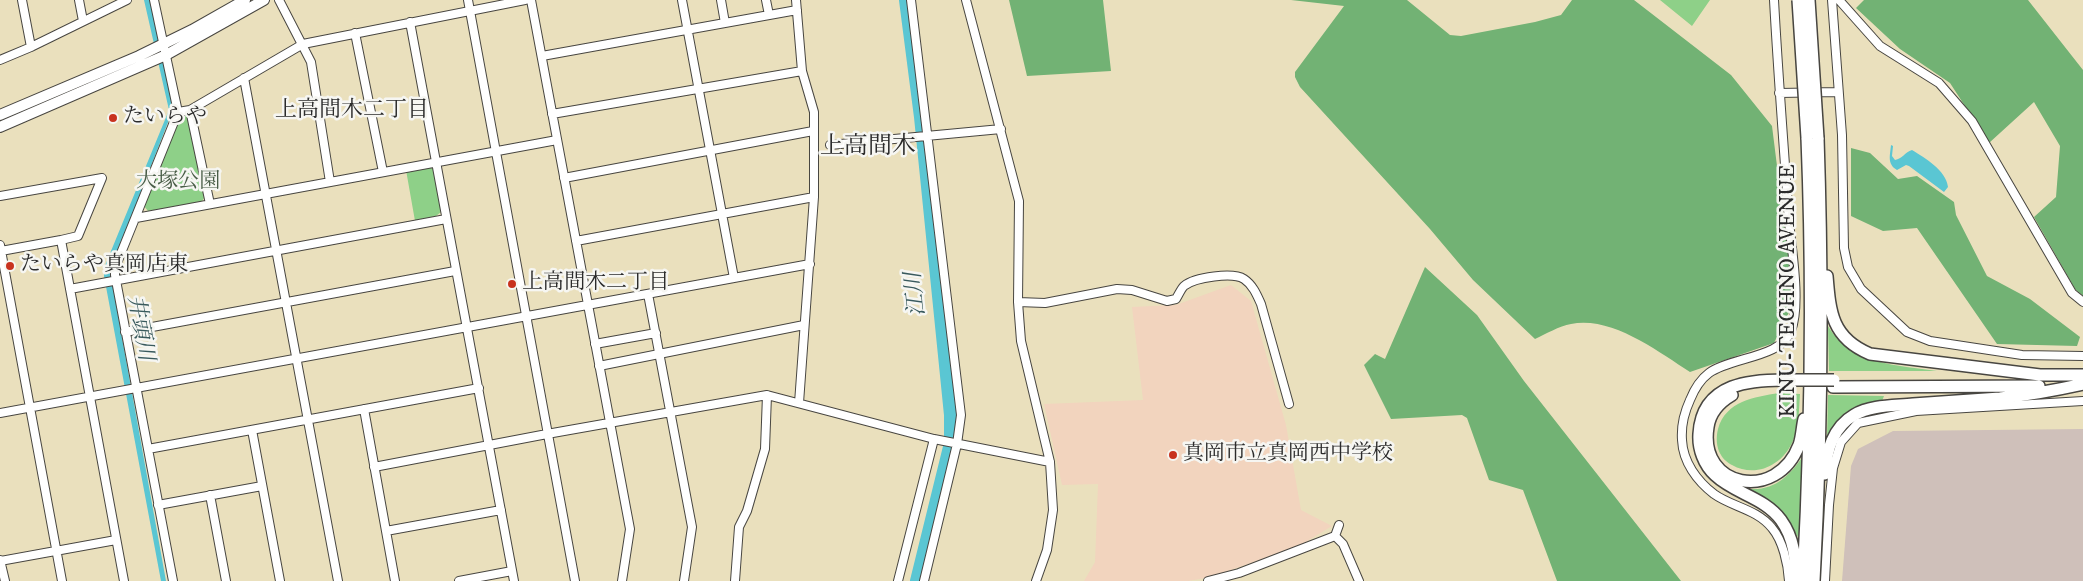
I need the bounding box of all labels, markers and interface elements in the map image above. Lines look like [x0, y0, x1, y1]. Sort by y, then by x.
district label: 上高間木二丁目 [275, 98, 429, 124]
place label: たいらや [123, 105, 207, 131]
marker: たいらや [107, 112, 119, 124]
district label: 上高間木 [820, 134, 916, 162]
street label: KINU-TECHNO AVENUE [1777, 164, 1803, 418]
park label: 大塚公園 [136, 170, 220, 196]
place label: たいらや真岡店東 [20, 253, 188, 279]
marker: たいらや真岡店東 [4, 260, 16, 272]
place label: 上高間木二丁目 [522, 271, 669, 297]
water label: 江川 [902, 271, 932, 317]
marker: 上高間木二丁目 [506, 278, 518, 290]
water label: 井頭川 [120, 293, 158, 363]
place label: 真岡市立真岡西中学校 [1183, 442, 1393, 468]
marker: 真岡市立真岡西中学校 [1167, 449, 1179, 461]

